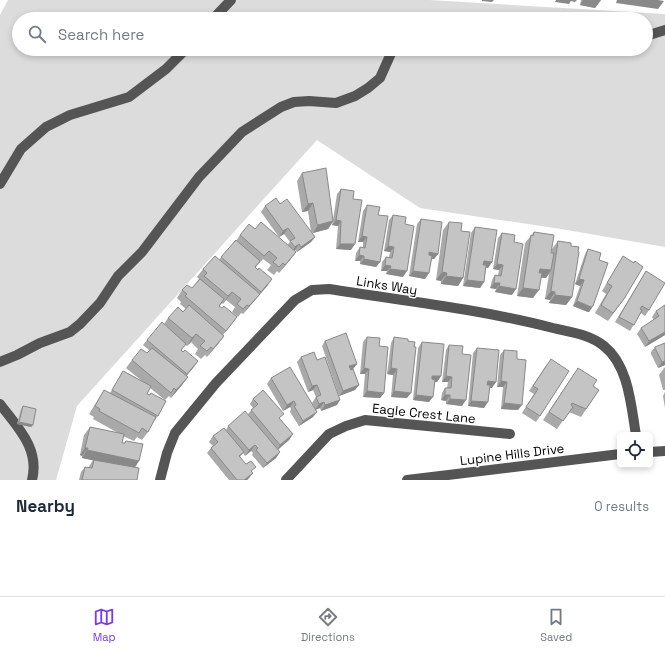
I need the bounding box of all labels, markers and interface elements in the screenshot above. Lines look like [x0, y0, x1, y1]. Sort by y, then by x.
search box [12, 12, 653, 56]
icon: search [26, 23, 48, 45]
text: Search here [58, 25, 144, 44]
street label: Links Way [355, 272, 419, 299]
street label: Eagle Crest Lane [371, 400, 477, 427]
map controls [617, 432, 653, 468]
button: locate [617, 432, 653, 468]
street label: Lupine Hills Drive [459, 440, 565, 469]
text: Nearby [16, 495, 75, 517]
text: 0 results [594, 498, 649, 515]
tab: Map [93, 606, 116, 644]
tab: Directions [301, 606, 355, 644]
tab: Saved [540, 606, 572, 644]

